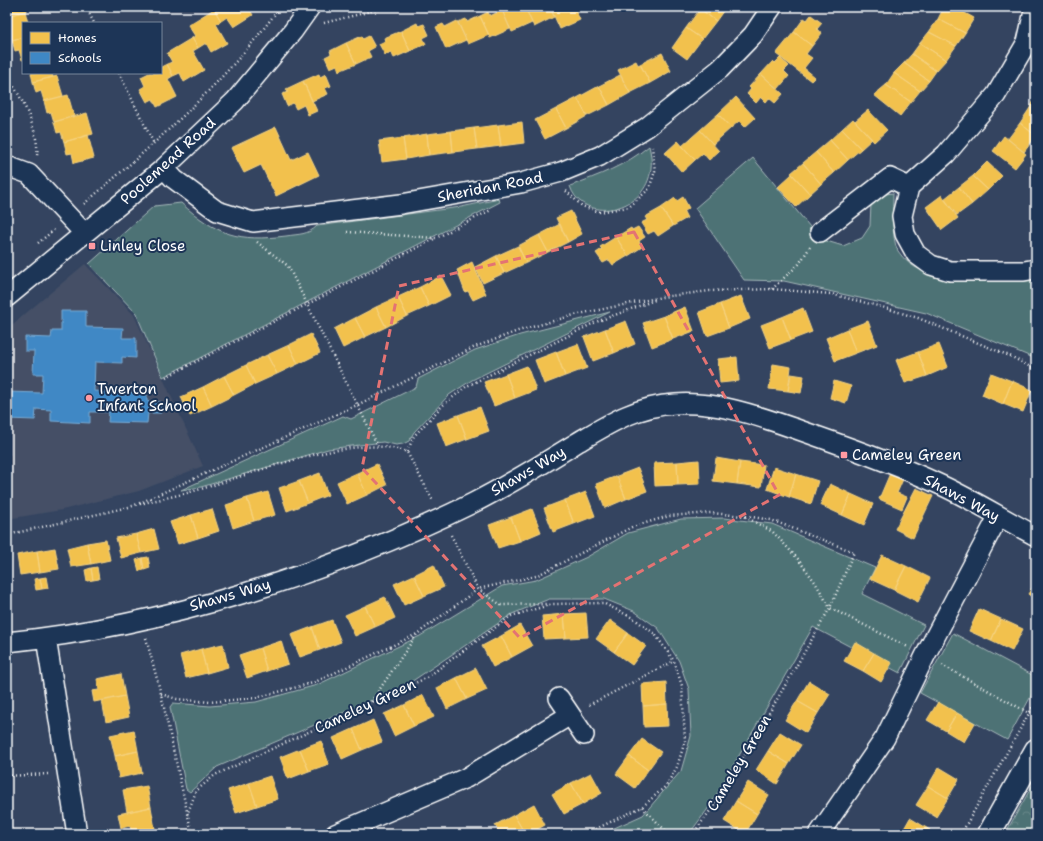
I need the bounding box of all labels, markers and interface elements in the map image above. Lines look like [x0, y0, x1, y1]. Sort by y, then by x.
legend [22, 22, 162, 74]
text: Homes [58, 30, 97, 46]
text: Schools [58, 50, 102, 66]
street label: Poolemead Road [116, 113, 220, 209]
street label: Sheridan Road [436, 167, 545, 207]
place label: Linley Close [100, 236, 186, 256]
marker: Linley Close [87, 241, 97, 251]
place label: Twerton Infant School [97, 379, 196, 416]
marker: Twerton Infant School [84, 393, 94, 403]
street label: Shaws Way [487, 442, 569, 500]
place label: Cameley Green [852, 445, 962, 465]
marker: Cameley Green [839, 450, 849, 460]
street label: Shaws Way [921, 470, 1003, 526]
street label: Shaws Way [187, 574, 273, 616]
street label: Cameley Green [311, 674, 419, 738]
street label: Cameley Green [702, 711, 776, 815]

